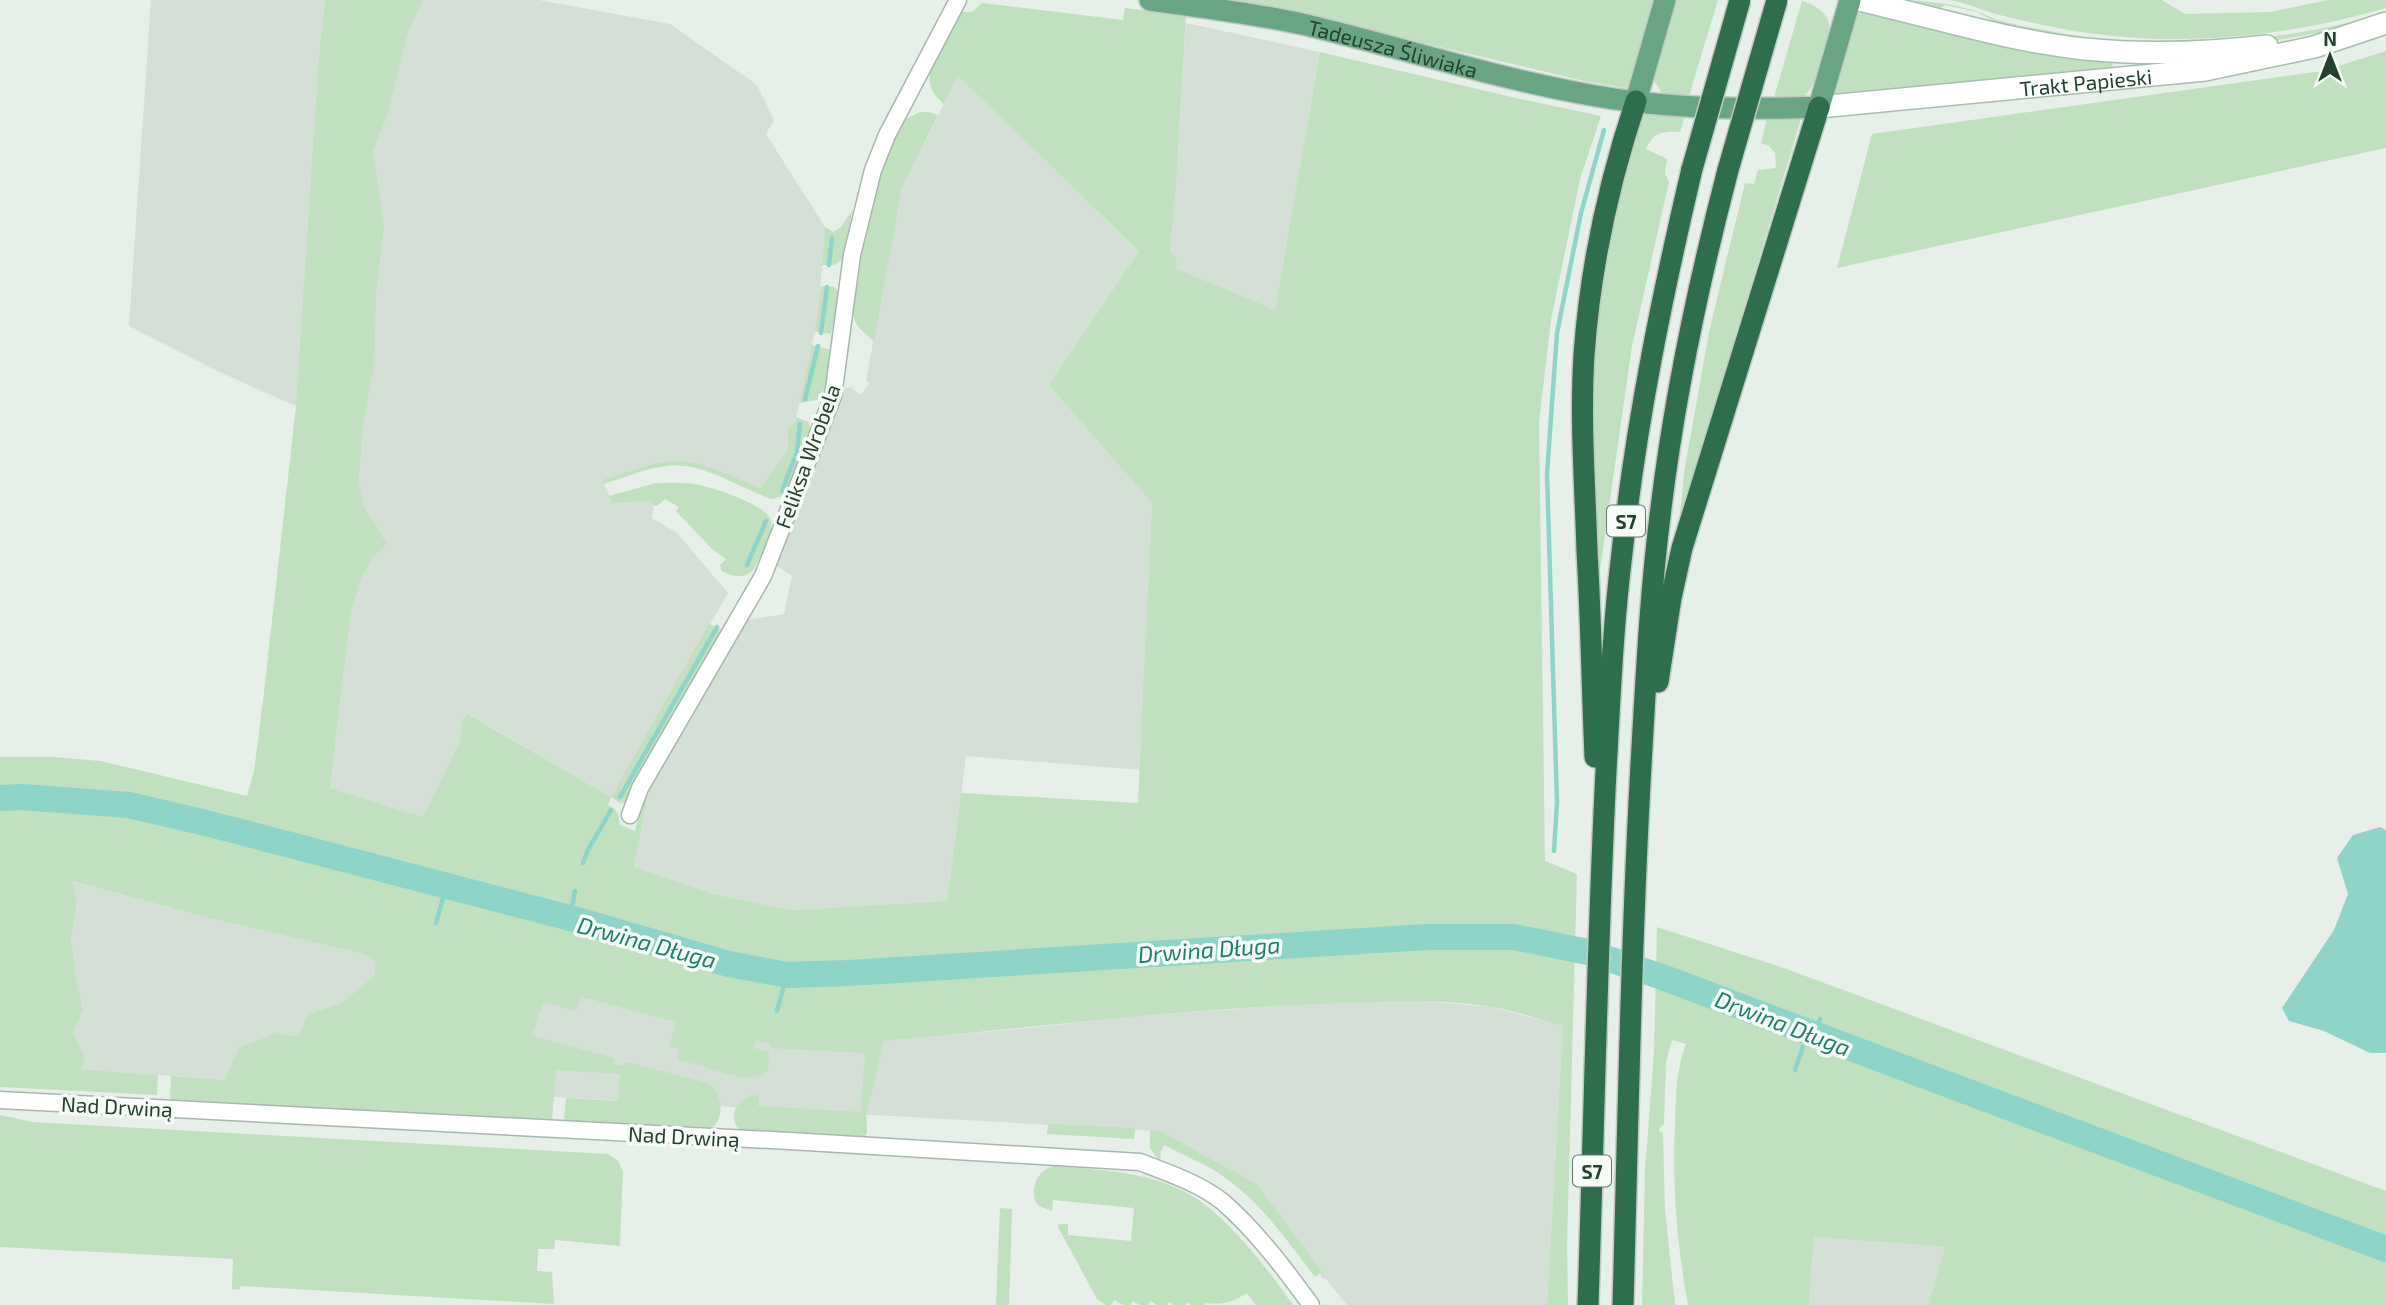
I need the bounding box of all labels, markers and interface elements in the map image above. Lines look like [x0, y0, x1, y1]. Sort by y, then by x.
street label: Tadeusza Śliwiaka [1306, 13, 1480, 82]
north arrow [2295, 21, 2365, 91]
text: N [2323, 27, 2337, 50]
street label: Trakt Papieski [2019, 63, 2153, 100]
street label: Feliksa Wrobela [769, 380, 845, 532]
road number: S7 [1607, 506, 1645, 536]
water label: Drwina Długa [574, 910, 720, 974]
water label: Drwina Długa [1137, 930, 1281, 968]
water label: Drwina Długa [1711, 984, 1855, 1062]
street label: Nad Drwiną [61, 1091, 173, 1121]
street label: Nad Drwiną [628, 1121, 740, 1151]
road number: S7 [1573, 1156, 1611, 1186]

